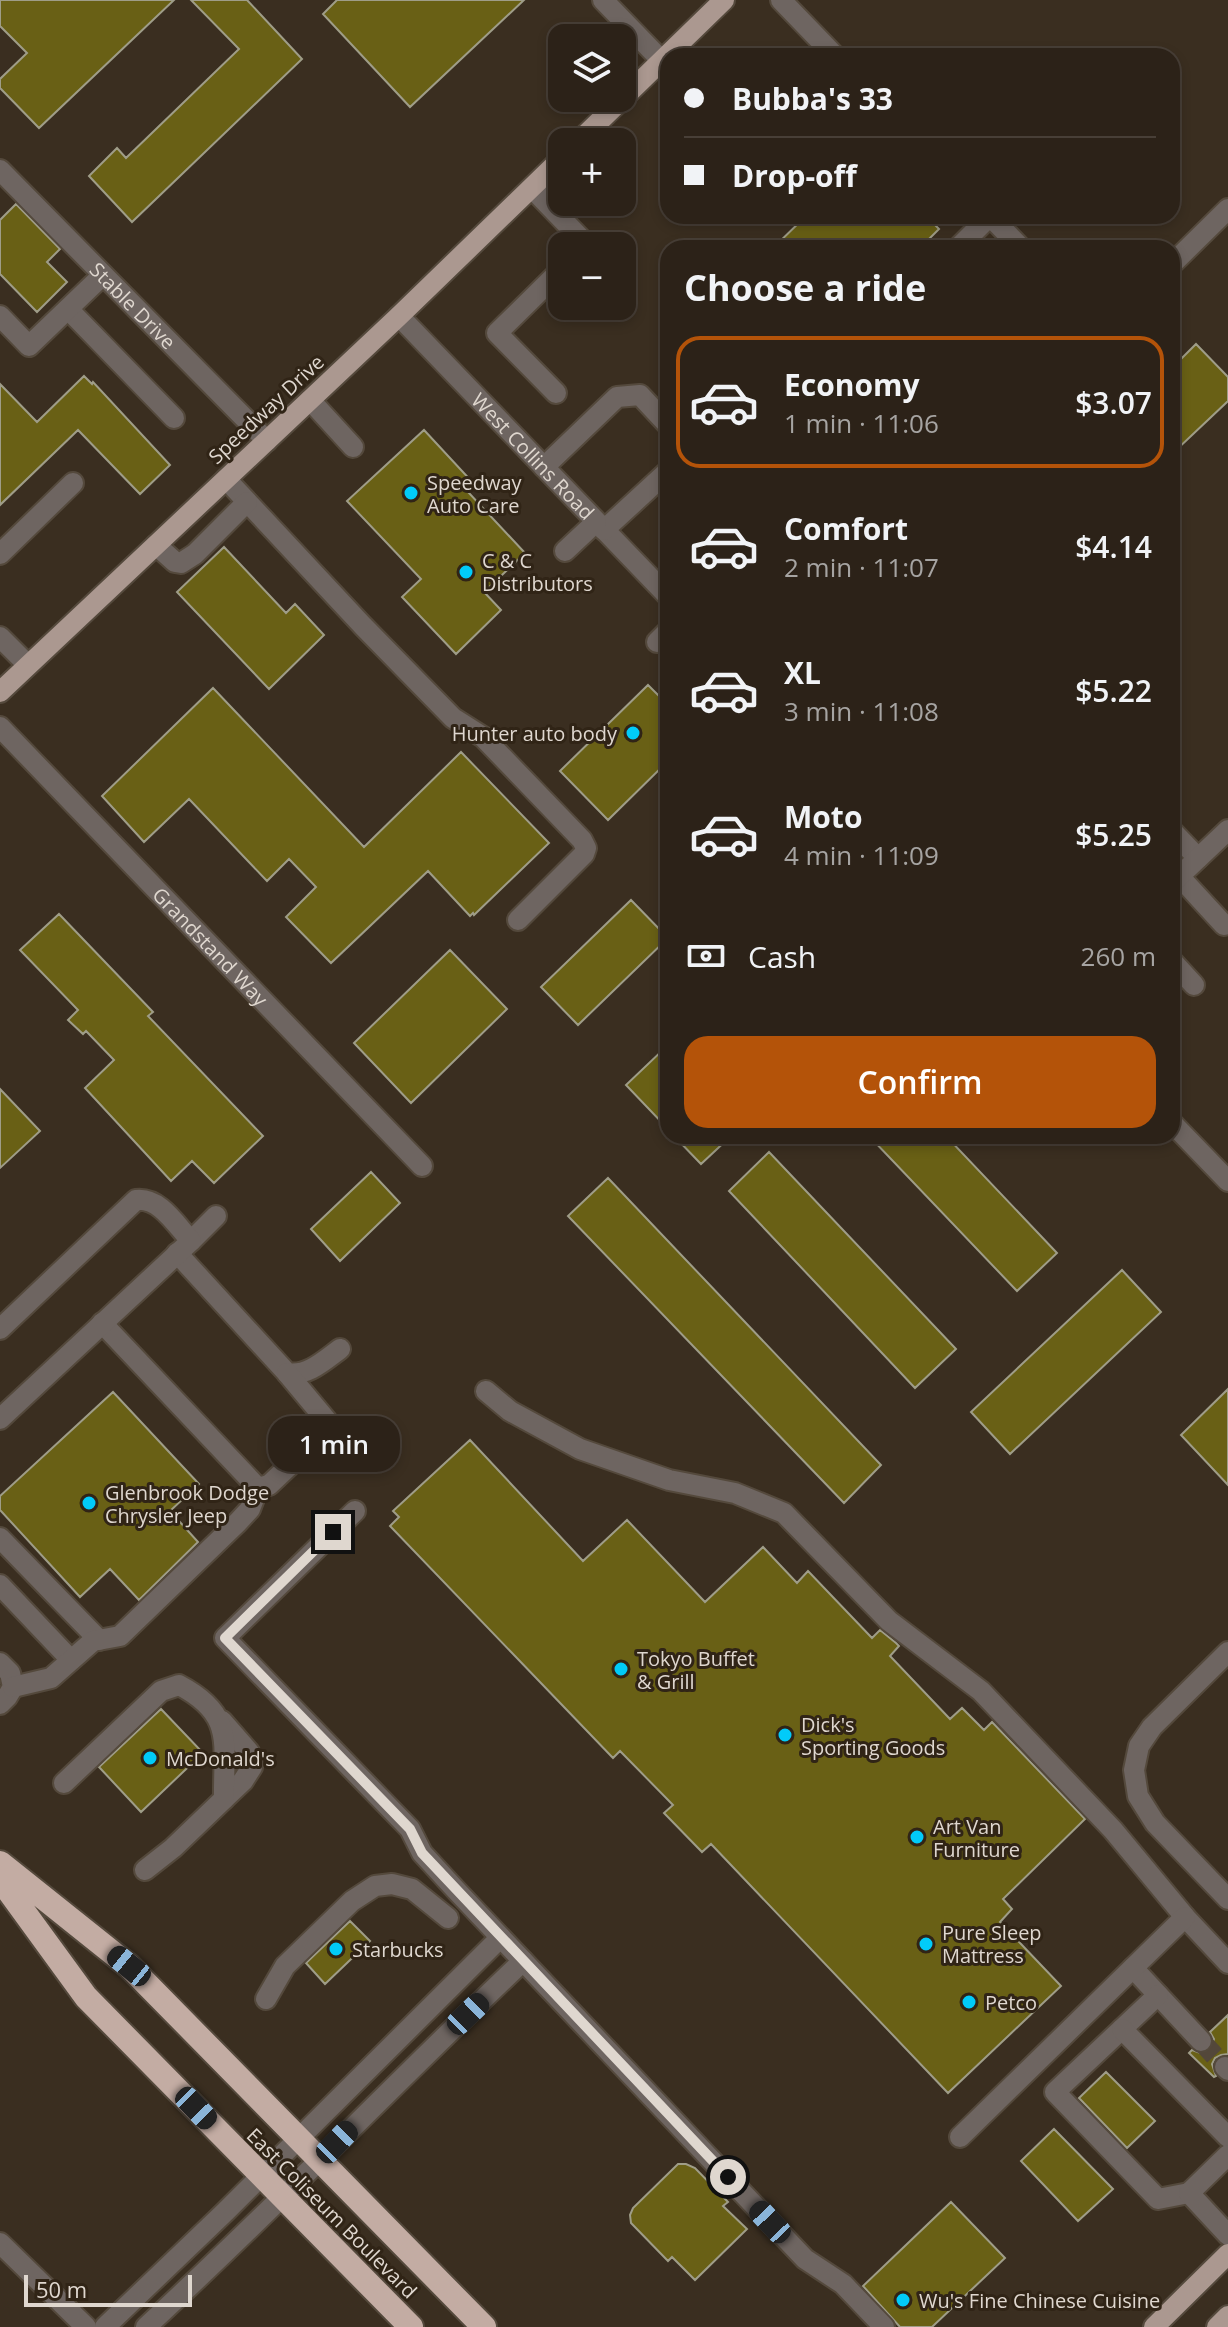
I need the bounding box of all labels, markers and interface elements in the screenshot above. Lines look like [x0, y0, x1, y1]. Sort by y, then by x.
map controls [548, 24, 636, 320]
button: layers [548, 24, 636, 112]
text: Bubba's 33 [732, 78, 893, 119]
button: + [548, 128, 636, 216]
text: Drop-off [732, 155, 857, 196]
button: − [548, 232, 636, 320]
street label: Stable Drive [84, 256, 182, 355]
text: Choose a ride [684, 263, 926, 312]
street label: Speedway Drive [202, 348, 330, 470]
text: Economy [784, 364, 920, 405]
icon: car [688, 366, 760, 438]
text: $3.07 [1075, 382, 1152, 423]
street label: West Collins Road [466, 387, 601, 525]
text: 1 min · 11:06 [784, 405, 939, 441]
place label: Speedway Auto Care [427, 469, 523, 519]
marker: Speedway Auto Care [402, 484, 420, 502]
text: Comfort [784, 508, 908, 549]
icon: car [688, 510, 760, 582]
text: $4.14 [1075, 526, 1152, 567]
place label: C & C Distributors [482, 547, 593, 597]
text: 2 min · 11:07 [784, 549, 939, 585]
marker: C & C Distributors [457, 563, 475, 581]
text: XL [784, 652, 821, 693]
icon: car [688, 654, 760, 726]
text: $5.22 [1075, 670, 1152, 711]
text: 3 min · 11:08 [784, 693, 939, 729]
place label: Hunter auto body [452, 720, 618, 747]
marker: Hunter auto body [624, 724, 642, 742]
text: Moto [784, 796, 862, 837]
icon: car [688, 798, 760, 870]
text: $5.25 [1075, 814, 1152, 855]
text: 4 min · 11:09 [784, 837, 939, 873]
street label: Grandstand Way [147, 881, 275, 1012]
icon: cash [684, 934, 728, 978]
text: Cash [748, 936, 816, 977]
text: 260 m [1081, 938, 1156, 974]
button: Confirm [684, 1036, 1156, 1128]
callout: 1 min [267, 1416, 399, 1472]
text: 1 min [299, 1426, 369, 1462]
place label: Glenbrook Dodge Chrysler Jeep [105, 1479, 269, 1529]
marker: Glenbrook Dodge Chrysler Jeep [80, 1494, 98, 1512]
route end [315, 1514, 351, 1550]
place label: Tokyo Buffet & Grill [637, 1645, 755, 1695]
marker: Tokyo Buffet & Grill [612, 1660, 630, 1678]
place label: Dick's Sporting Goods [801, 1711, 945, 1761]
marker: Dick's Sporting Goods [776, 1726, 794, 1744]
place label: McDonald's [166, 1745, 275, 1772]
marker: McDonald's [141, 1749, 159, 1767]
place label: Art Van Furniture [933, 1813, 1020, 1863]
marker: Art Van Furniture [908, 1828, 926, 1846]
place label: Pure Sleep Mattress [942, 1919, 1042, 1969]
marker: Pure Sleep Mattress [917, 1935, 935, 1953]
place label: Starbucks [352, 1936, 444, 1963]
marker: Starbucks [327, 1940, 345, 1958]
car [103, 1942, 155, 1990]
car [442, 1989, 494, 2039]
place label: Petco [985, 1989, 1037, 2016]
marker: Petco [960, 1993, 978, 2011]
car [171, 2082, 221, 2134]
car [312, 2116, 362, 2168]
street label: East Coliseum Boulevard [241, 2122, 423, 2304]
route start [710, 2159, 746, 2195]
car [745, 2196, 795, 2248]
scale bar [24, 2271, 192, 2307]
text: 50 m [36, 2274, 87, 2304]
place label: Wu's Fine Chinese Cuisine [919, 2287, 1160, 2314]
marker: Wu's Fine Chinese Cuisine [894, 2291, 912, 2309]

